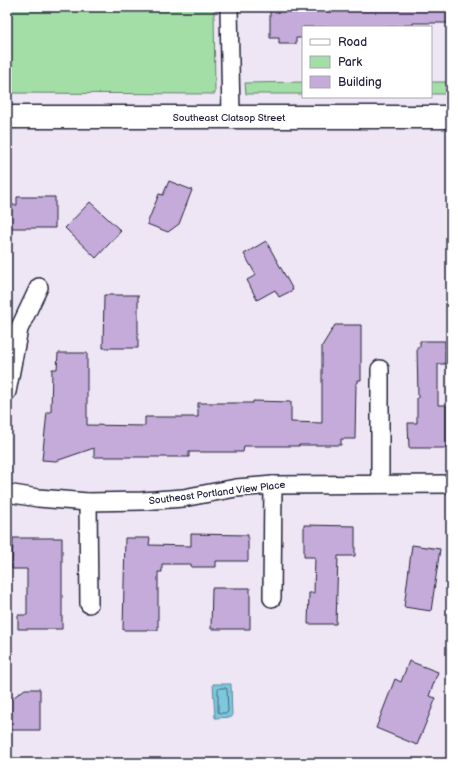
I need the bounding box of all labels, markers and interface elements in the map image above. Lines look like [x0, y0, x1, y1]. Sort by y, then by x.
legend [302, 26, 432, 98]
text: Road [338, 35, 367, 50]
text: Park [338, 55, 362, 70]
text: Building [338, 75, 382, 90]
street label: Southeast Clatsop Street [173, 112, 285, 124]
street label: Southeast Portland View Place [148, 479, 286, 507]

